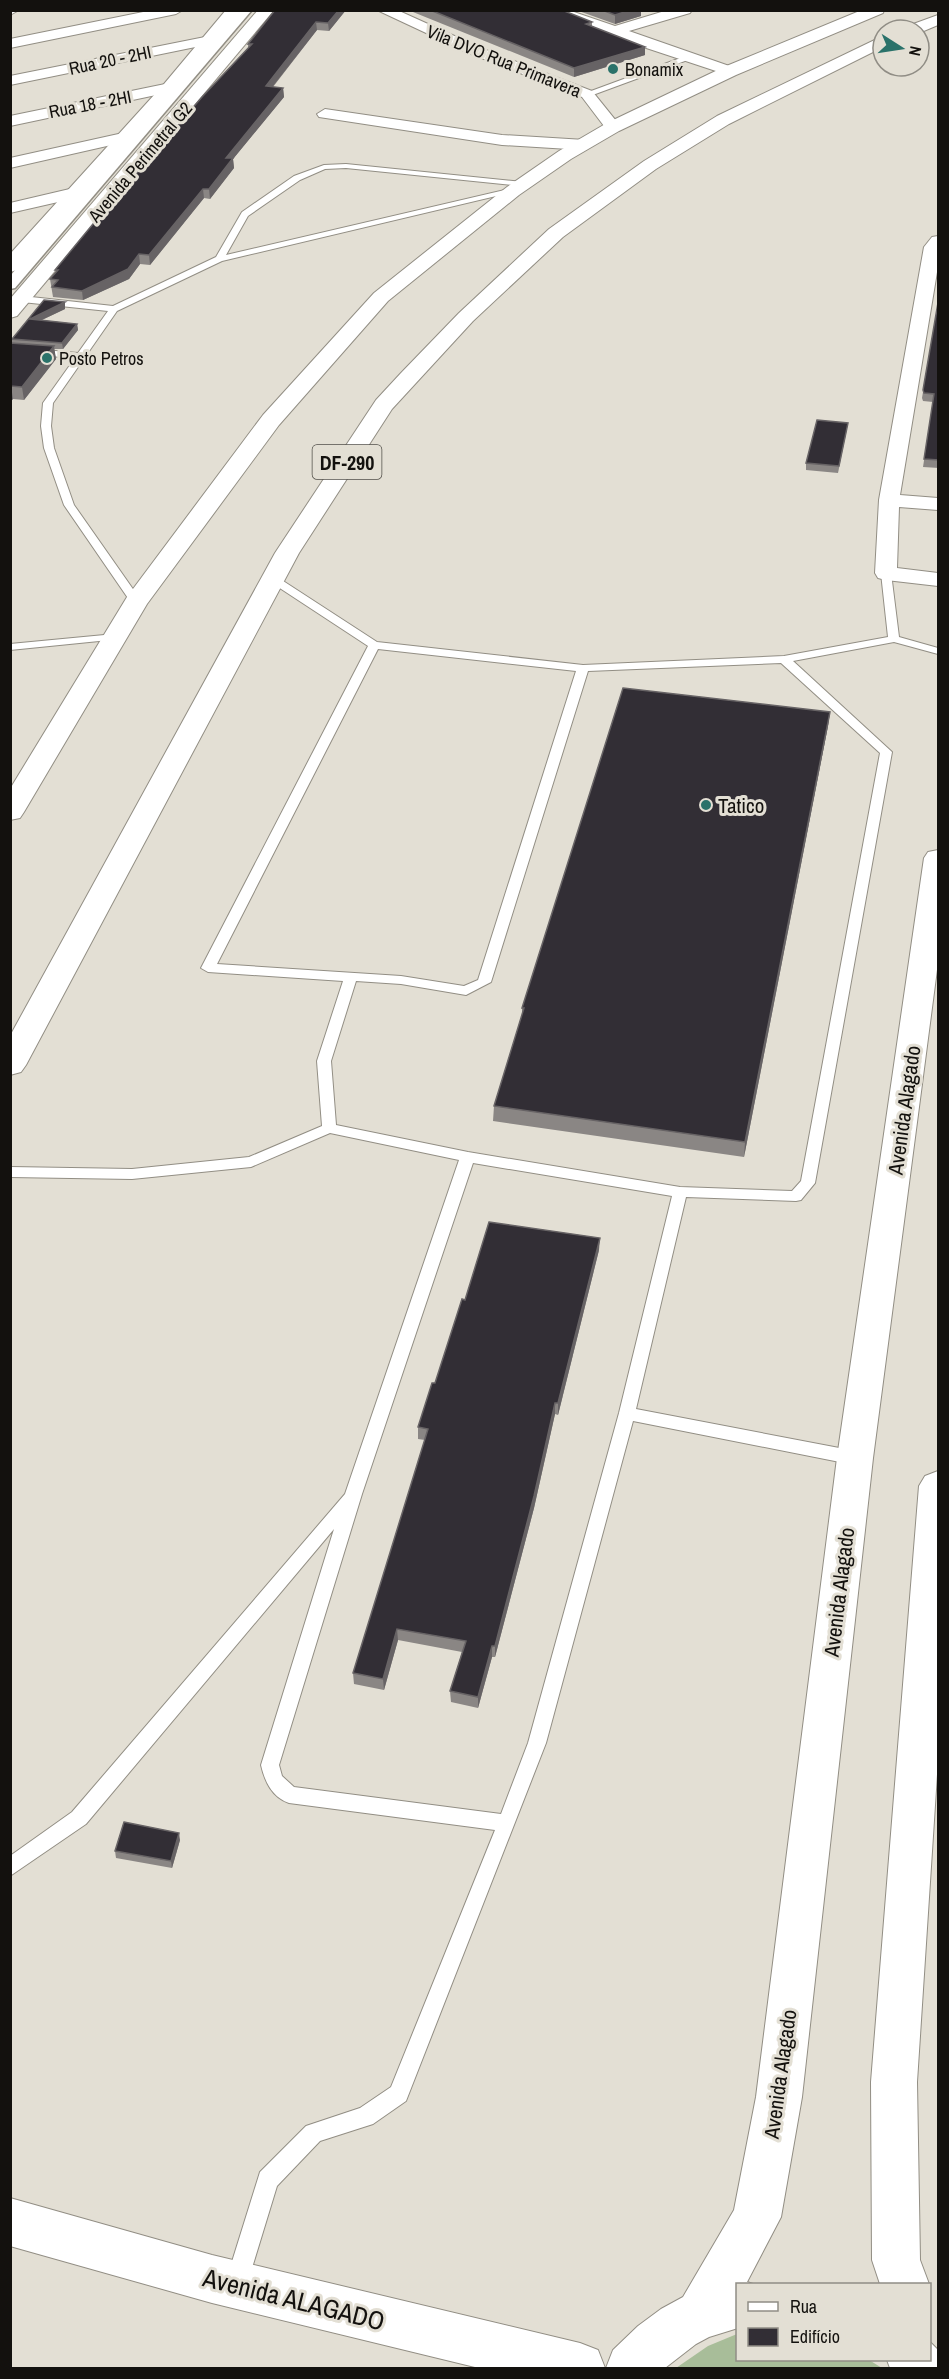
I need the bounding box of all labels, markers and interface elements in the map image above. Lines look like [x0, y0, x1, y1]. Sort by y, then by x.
north arrow [871, 18, 931, 78]
street label: Vila DVO Rua Primavera [423, 19, 585, 103]
street label: Rua 20 - 2HI [66, 39, 154, 81]
text: N [904, 44, 927, 58]
place label: Bonamix [625, 57, 684, 82]
marker: Bonamix [606, 62, 620, 76]
street label: Rua 18 - 2HI [47, 84, 133, 124]
street label: Avenida Perimetral G2 [82, 97, 198, 228]
place label: Posto Petros [59, 346, 144, 371]
marker: Posto Petros [40, 351, 54, 365]
road number: DF-290 [312, 445, 382, 479]
place label: Tatico [718, 791, 764, 820]
marker: Tatico [699, 798, 713, 812]
street label: Avenida Alagado [880, 1044, 927, 1177]
street label: Avenida Alagado [817, 1526, 861, 1659]
street label: Avenida Alagado [756, 2008, 803, 2141]
street label: Avenida ALAGADO [199, 2259, 388, 2338]
legend [736, 2283, 931, 2361]
text: Rua [790, 2294, 817, 2319]
text: Edifício [790, 2324, 840, 2349]

